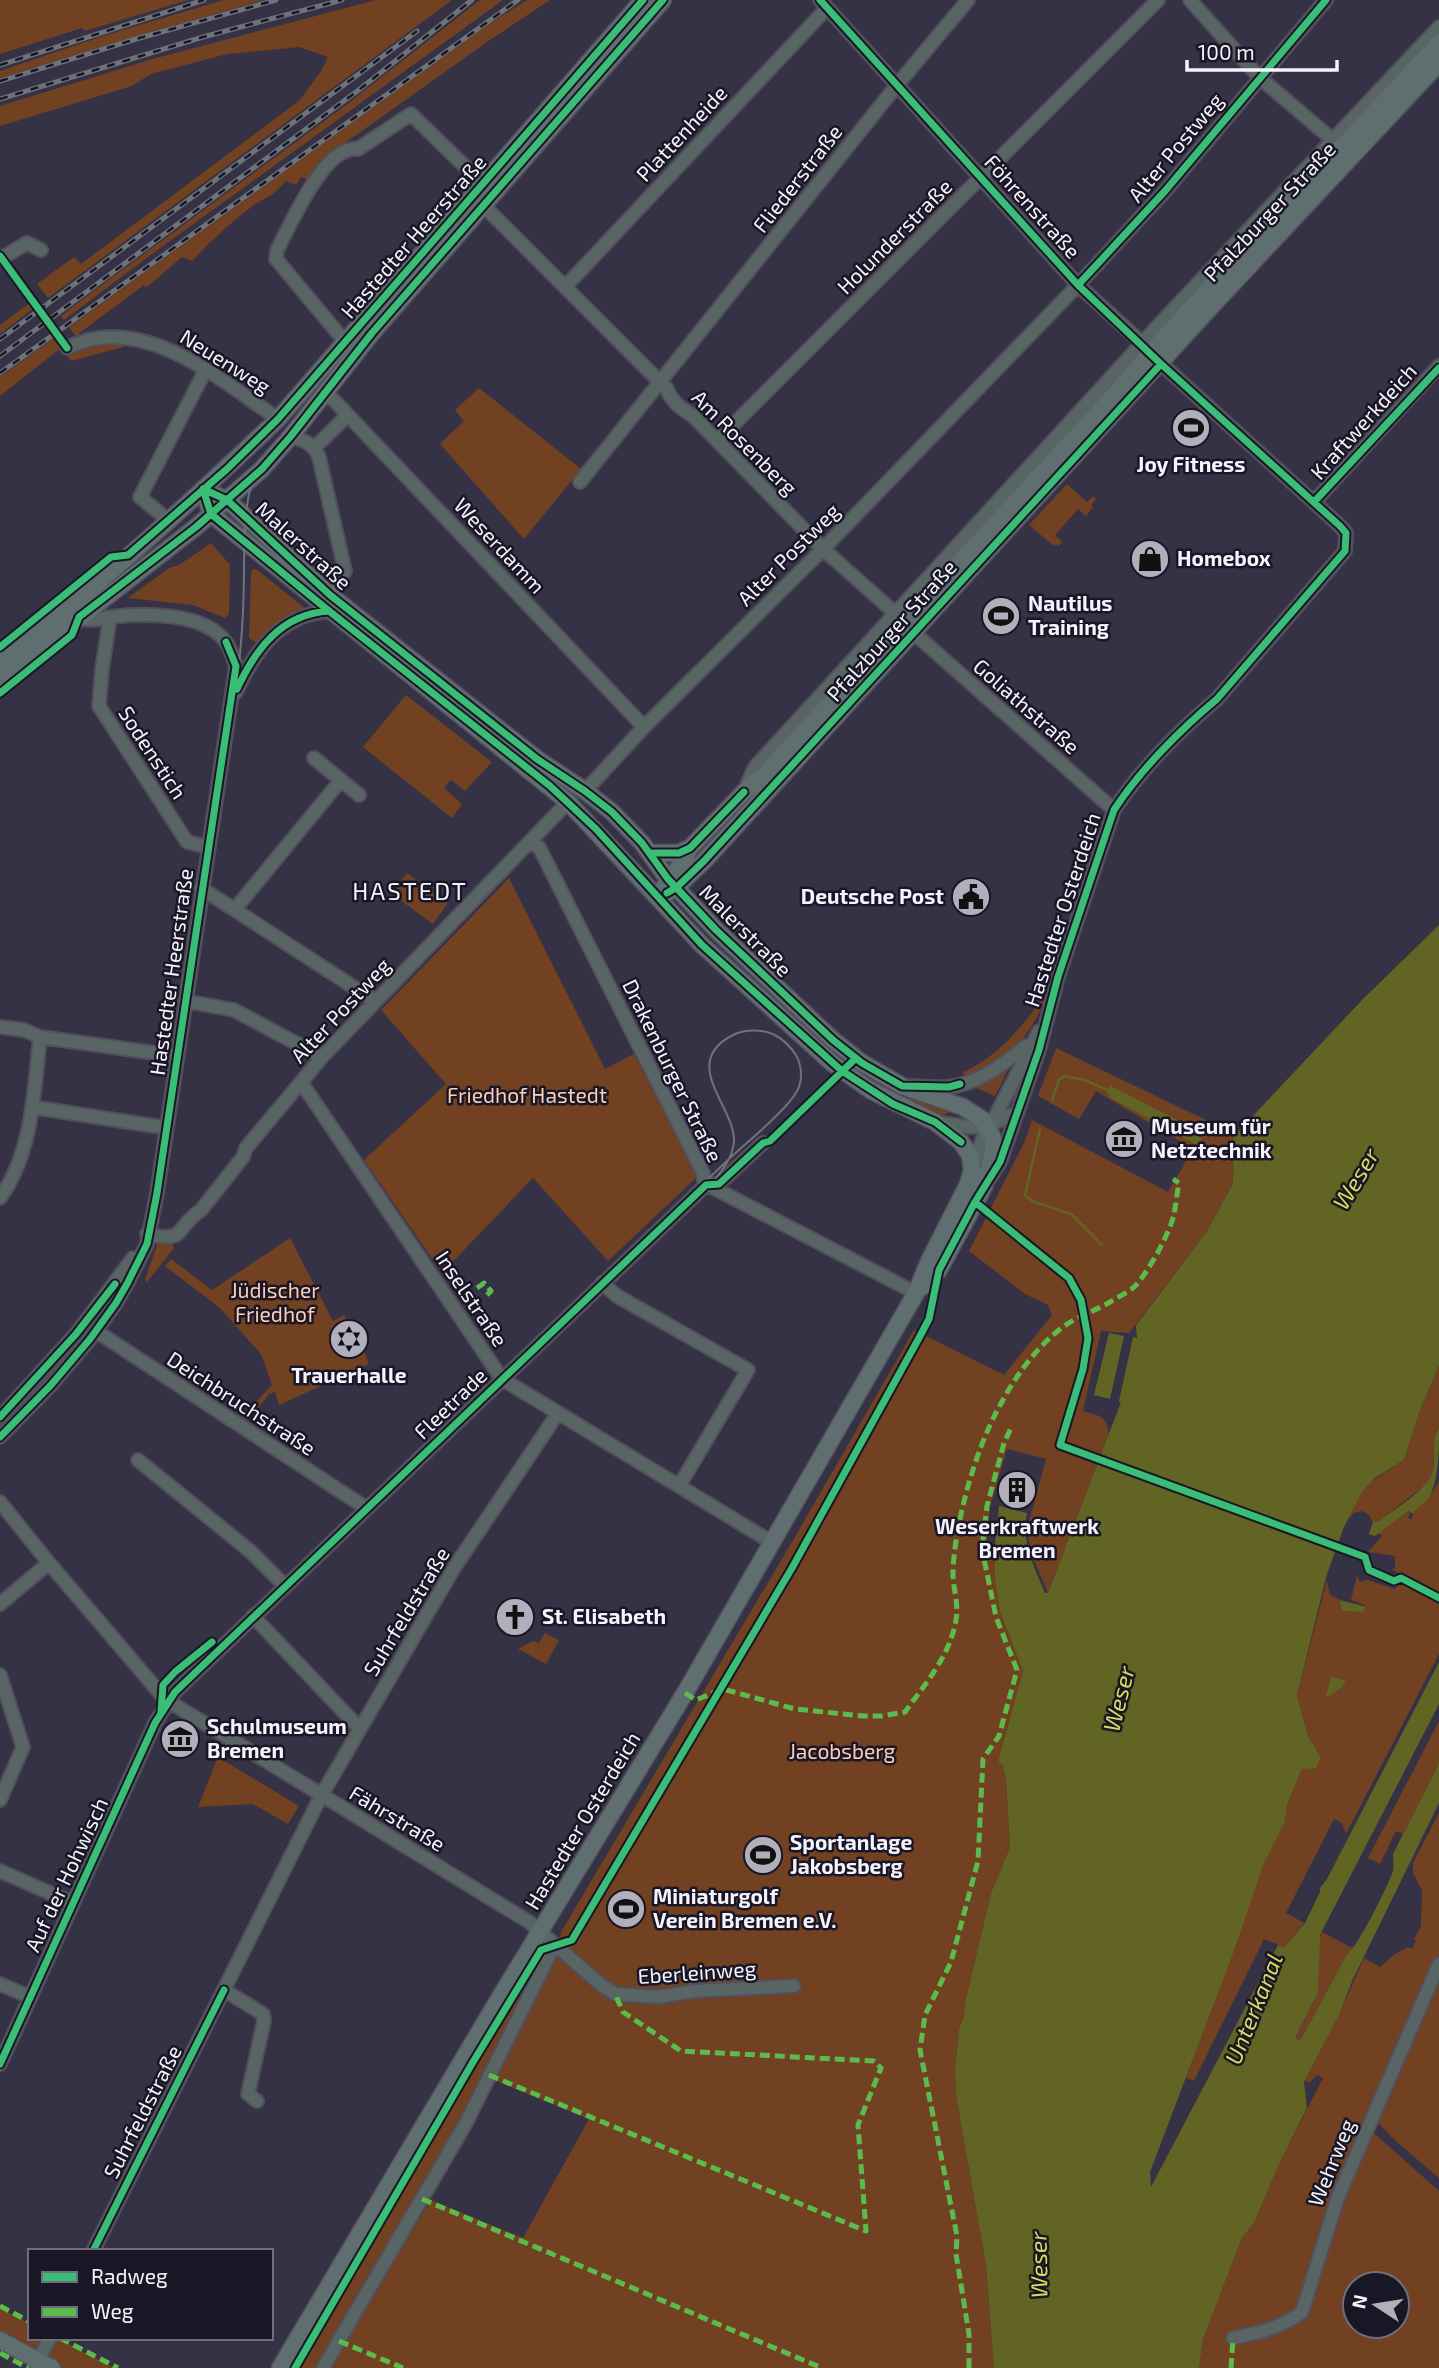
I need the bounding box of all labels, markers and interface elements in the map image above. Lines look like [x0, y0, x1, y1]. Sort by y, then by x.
scale bar [1187, 28, 1338, 72]
text: 100 m [1198, 39, 1255, 64]
street label: Plattenheide [630, 80, 732, 186]
street label: Alter Postweg [1122, 87, 1228, 206]
street label: Fliederstraße [747, 119, 847, 237]
street label: Pfalzburger Straße [1198, 136, 1340, 286]
street label: Hastedter Heerstraße [335, 149, 491, 323]
street label: Föhrenstraße [980, 149, 1086, 263]
street label: Holunderstraße [831, 173, 957, 299]
street label: Neuenweg [176, 323, 276, 398]
street label: Kraftwerkdeich [1305, 358, 1421, 484]
street label: Am Rosenberg [687, 384, 803, 500]
sports icon: Joy Fitness [1170, 407, 1212, 449]
place label: Joy Fitness [1137, 451, 1245, 477]
street label: Weserdamm [450, 492, 551, 598]
street label: Malerstraße [251, 495, 357, 594]
street label: Alter Postweg [732, 497, 844, 610]
shop icon: Homebox [1129, 538, 1171, 580]
place label: Homebox [1177, 545, 1271, 570]
street label: Pfalzburger Straße [821, 554, 961, 706]
place label: Nautilus Training [1028, 590, 1112, 639]
sports icon: Nautilus Training [980, 595, 1022, 637]
street label: Goliathstraße [969, 653, 1085, 759]
street label: Sodenstich [114, 701, 192, 803]
street label: Hastedter Osterdeich [1018, 809, 1105, 1010]
street label: Hastedter Heerstraße [144, 867, 197, 1077]
district label: HASTEDT [352, 876, 468, 905]
public building icon: Deutsche Post [950, 876, 992, 918]
street label: Malerstraße [695, 879, 797, 981]
place label: Deutsche Post [801, 883, 944, 908]
street label: Alter Postweg [285, 952, 395, 1068]
street label: Drakenburger Straße [618, 975, 729, 1166]
park label: Friedhof Hastedt [447, 1082, 607, 1107]
place label: Museum für Netztechnik [1151, 1113, 1272, 1162]
museum icon: Museum für Netztechnik [1103, 1118, 1145, 1160]
water label: Weser [1326, 1142, 1385, 1214]
street label: Inselstraße [431, 1246, 513, 1351]
park label: Jüdischer Friedhof [230, 1277, 320, 1326]
synagogue icon: Trauerhalle [328, 1318, 370, 1360]
street label: Deichbruchstraße [163, 1345, 321, 1460]
place label: Trauerhalle [291, 1362, 407, 1387]
street label: Fleetrade [408, 1362, 492, 1444]
building icon: Weserkraftwerk Bremen [996, 1469, 1038, 1511]
place label: Weserkraftwerk Bremen [935, 1513, 1099, 1562]
street label: Suhrfeldstraße [357, 1542, 454, 1680]
church icon: St. Elisabeth [494, 1596, 536, 1638]
place label: St. Elisabeth [542, 1603, 666, 1628]
water label: Weser [1096, 1662, 1140, 1735]
place label: Schulmuseum Bremen [207, 1713, 347, 1762]
museum icon: Schulmuseum Bremen [159, 1718, 201, 1760]
street label: Hastedter Osterdeich [519, 1727, 645, 1914]
park label: Jacobsberg [789, 1738, 896, 1763]
street label: Fährstraße [345, 1779, 450, 1856]
street label: Auf der Hohwisch [19, 1793, 112, 1955]
place label: Sportanlage Jakobsberg [790, 1829, 912, 1878]
sports icon: Sportanlage Jakobsberg [742, 1834, 784, 1876]
place label: Miniaturgolf Verein Bremen e.V. [653, 1883, 836, 1932]
sports icon: Miniaturgolf Verein Bremen e.V. [605, 1888, 647, 1930]
water label: Unterkanal [1218, 1949, 1288, 2068]
street label: Eberleinweg [637, 1955, 757, 1988]
street label: Suhrfeldstraße [97, 2041, 186, 2182]
street label: Wehrweg [1302, 2115, 1359, 2210]
water label: Weser [1023, 2231, 1053, 2299]
legend [28, 2249, 273, 2340]
text: Radweg [91, 2263, 168, 2288]
north arrow [1341, 2270, 1411, 2340]
text: N [1346, 2292, 1372, 2310]
text: Weg [91, 2298, 134, 2323]

